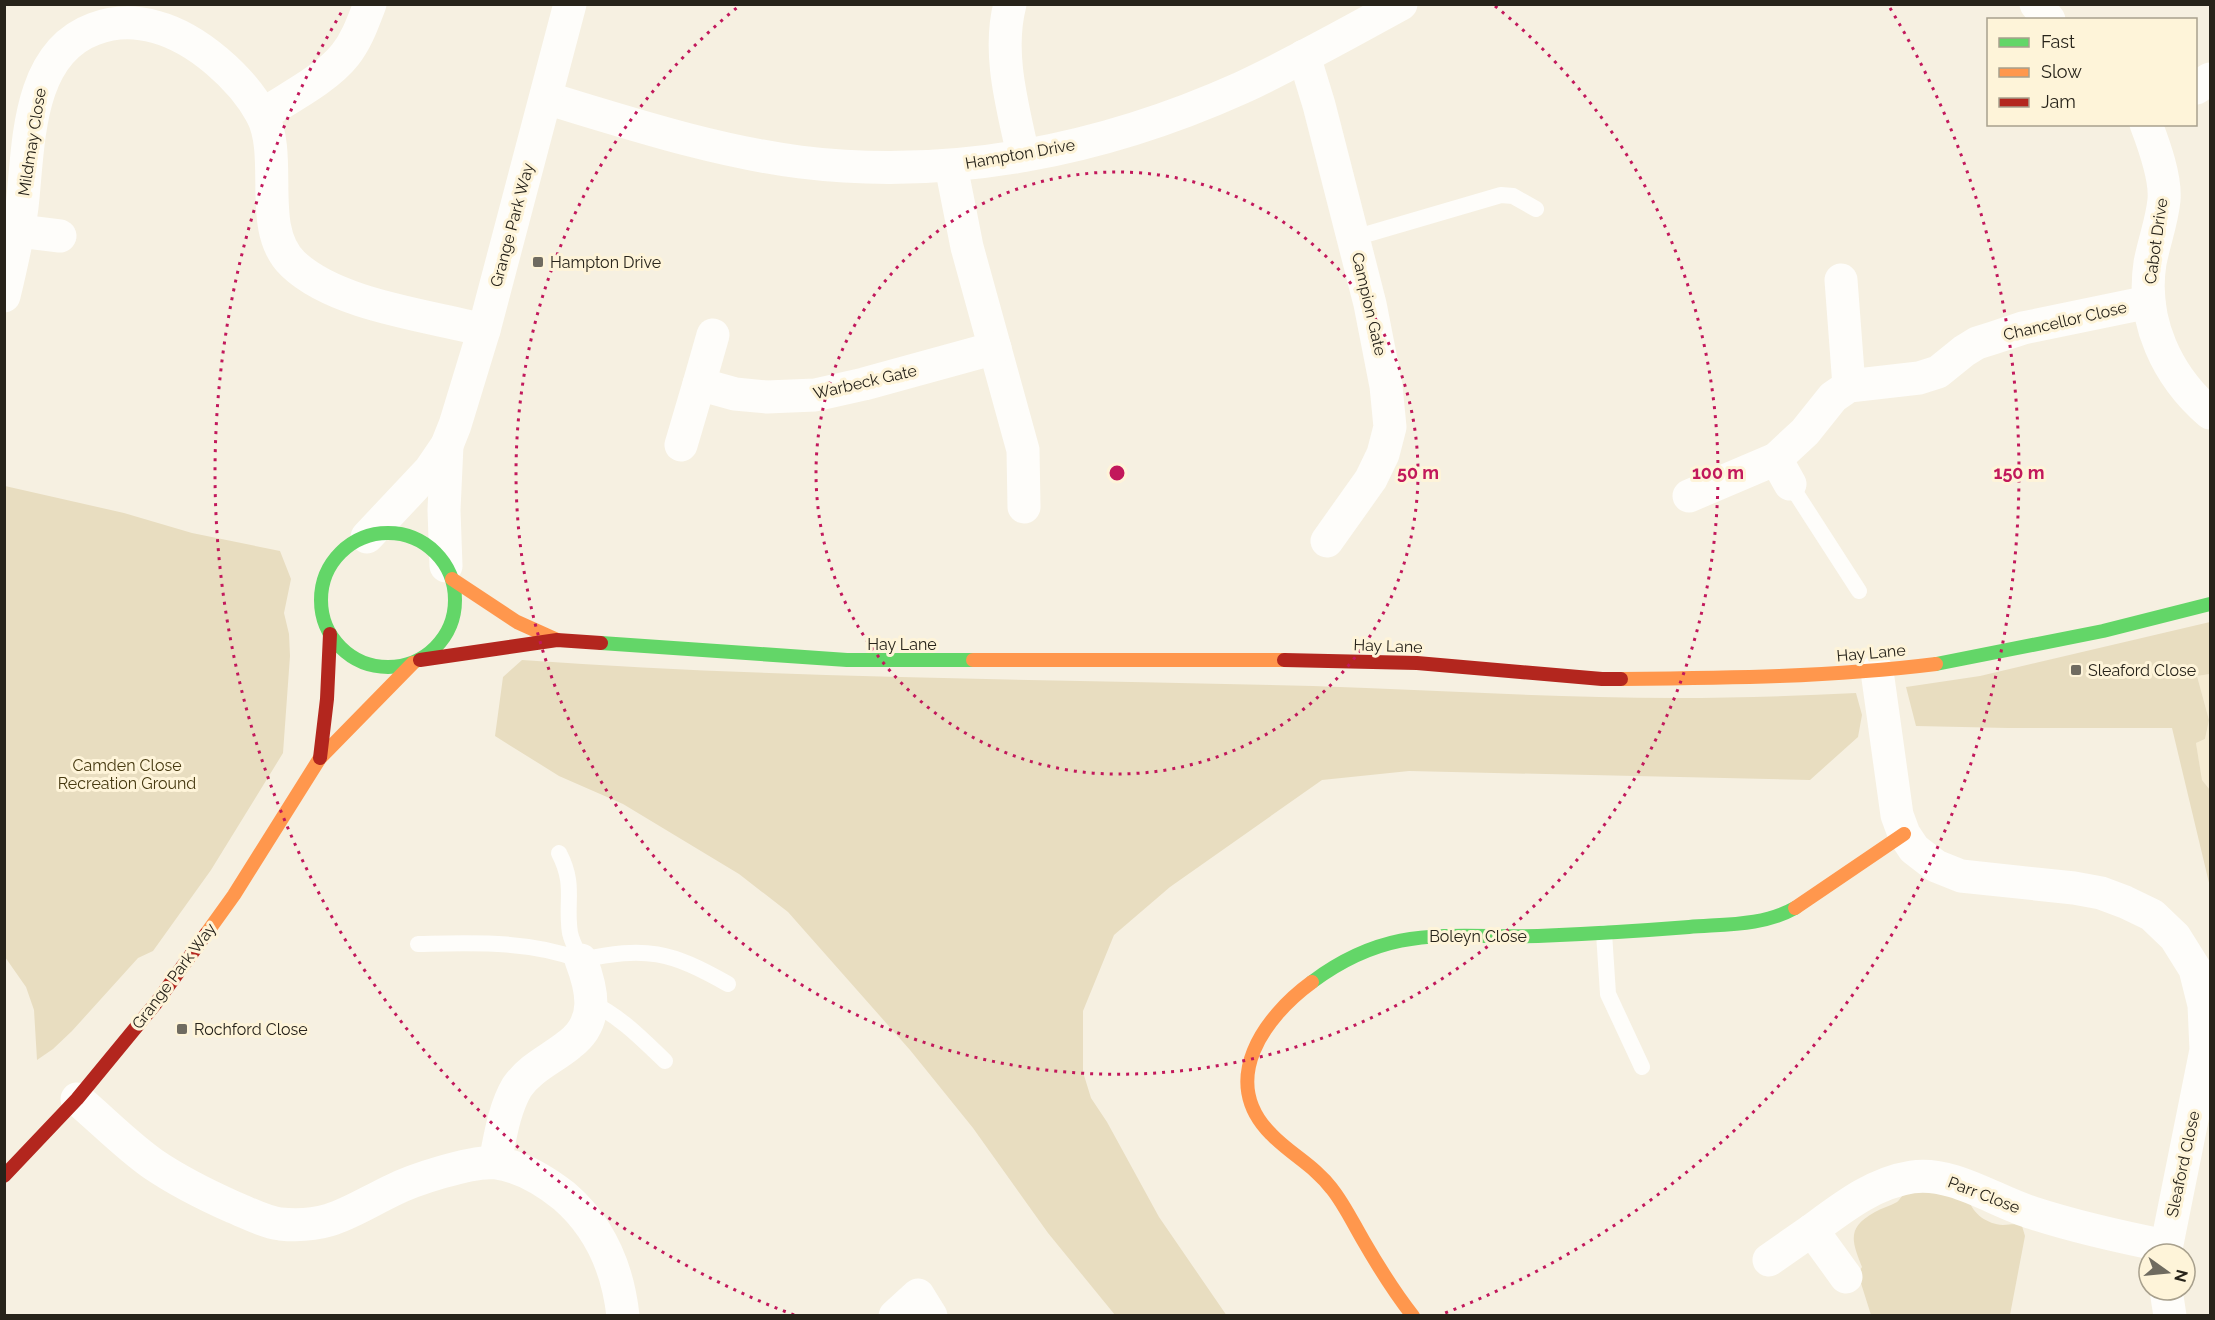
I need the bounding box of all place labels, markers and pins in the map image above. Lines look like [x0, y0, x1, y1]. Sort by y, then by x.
place label: Hampton Drive [550, 253, 661, 272]
marker: Hampton Drive [531, 255, 545, 269]
centre of rings [1107, 463, 1127, 483]
place label: Sleaford Close [2088, 661, 2196, 680]
marker: Sleaford Close [2069, 663, 2083, 677]
place label: Rochford Close [194, 1020, 308, 1039]
marker: Rochford Close [175, 1022, 189, 1036]

